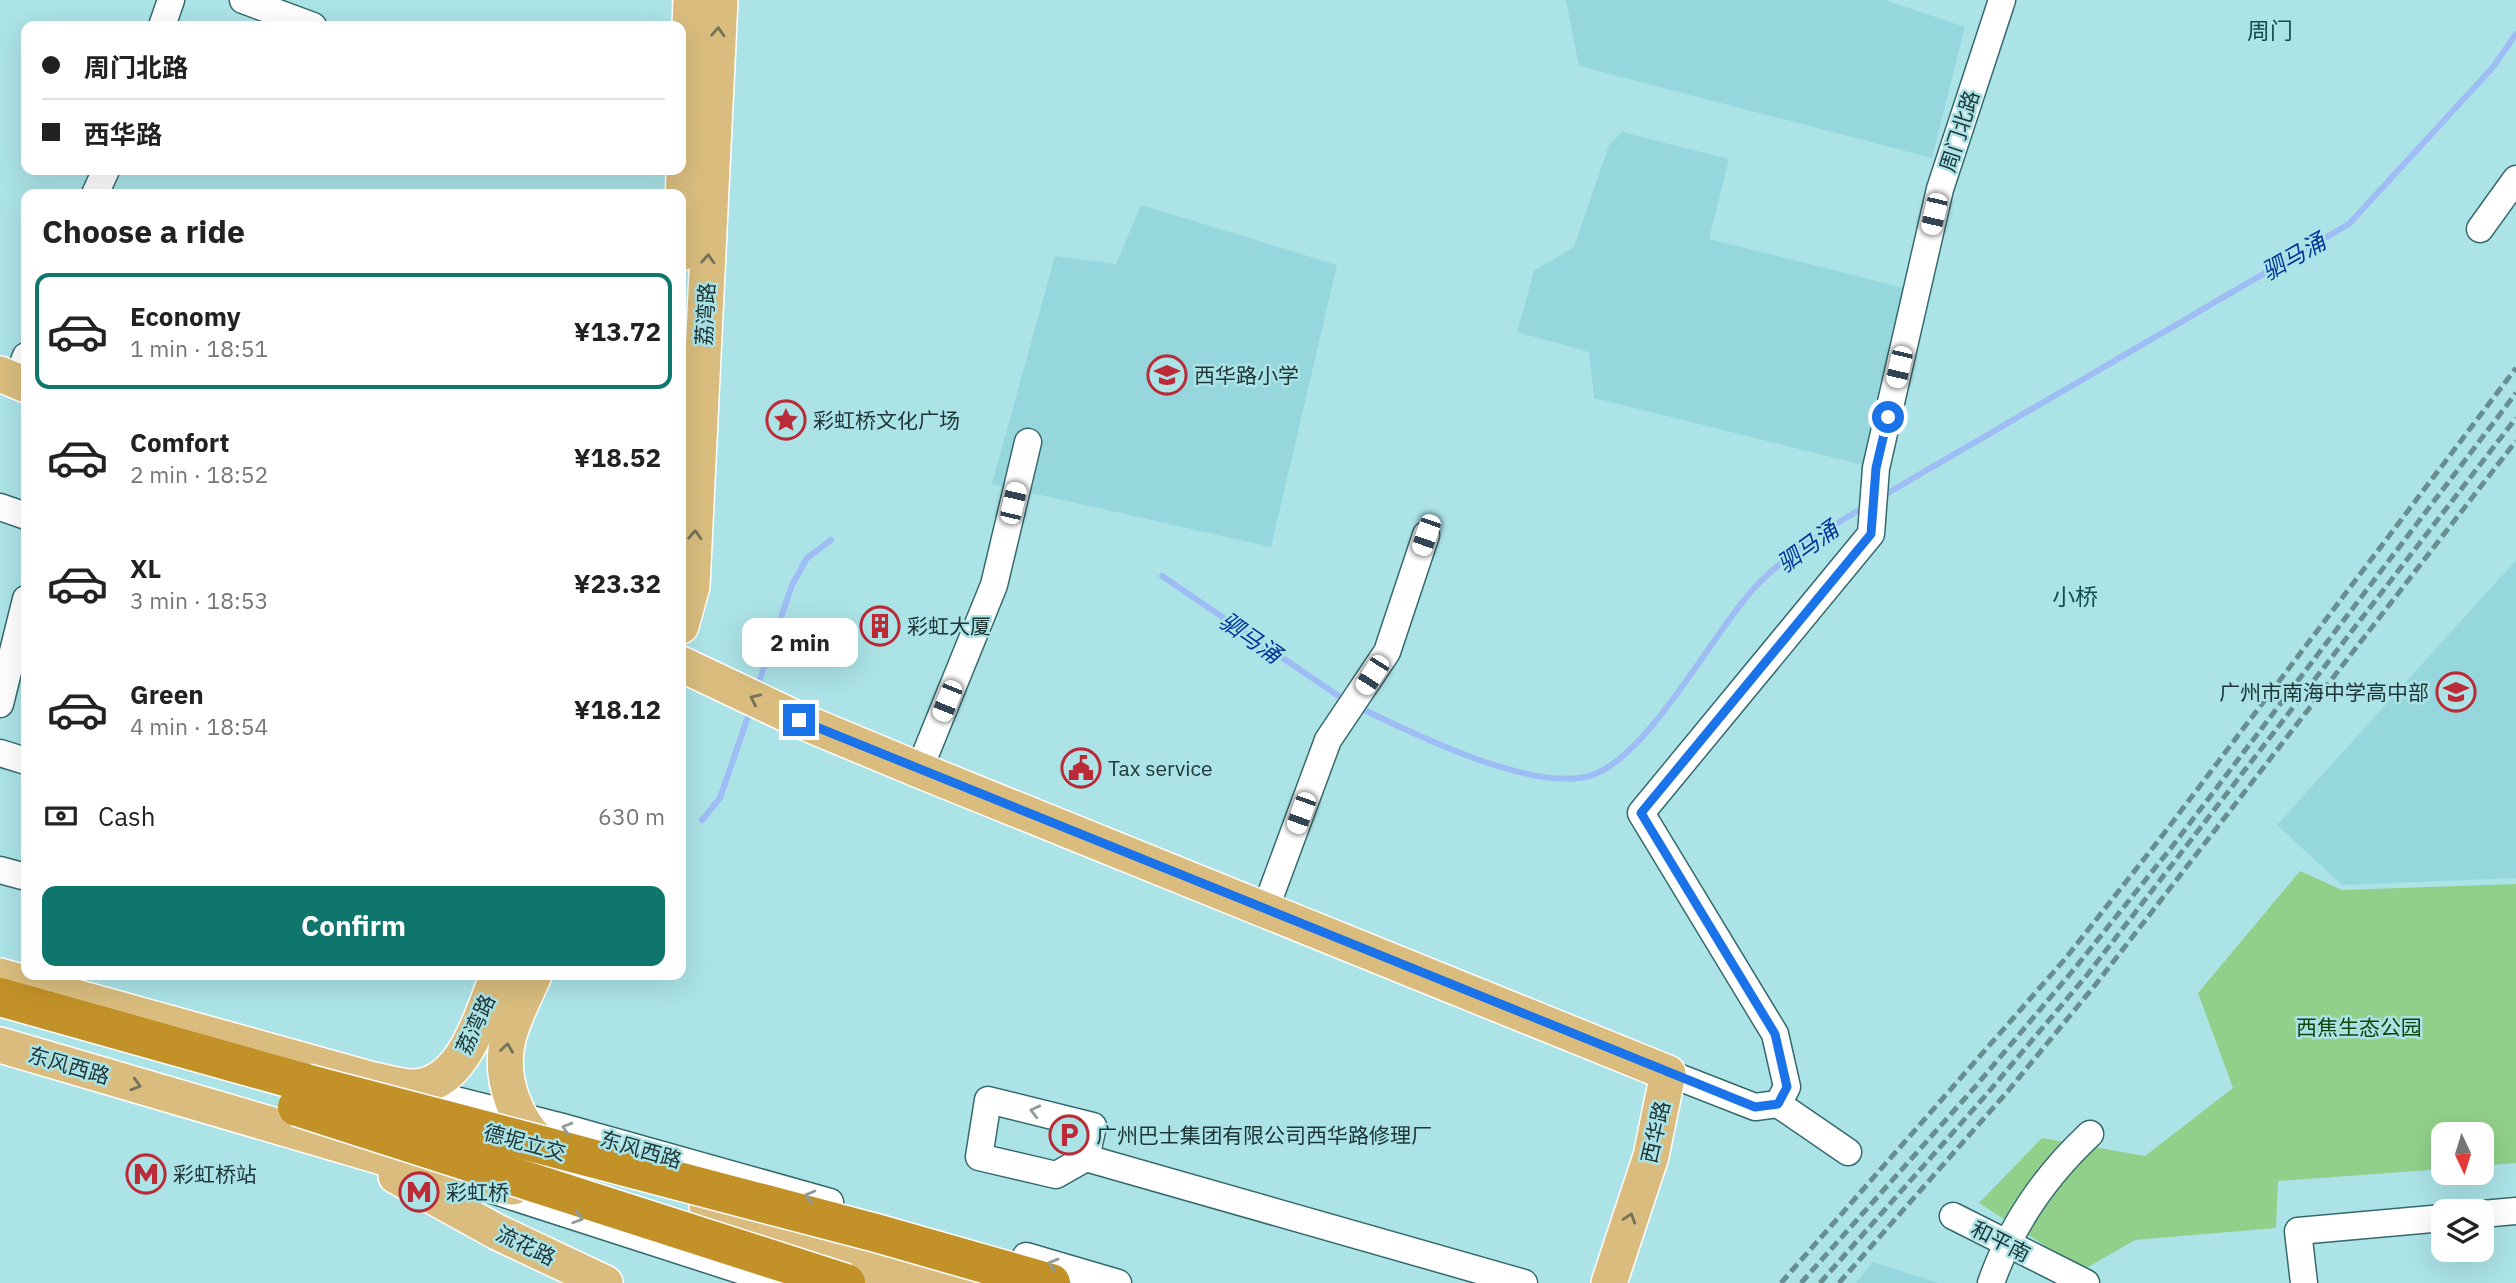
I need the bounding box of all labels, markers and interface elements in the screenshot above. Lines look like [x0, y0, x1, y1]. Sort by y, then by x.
district label: 周门 [2247, 15, 2293, 45]
one-way arrow [711, 26, 726, 37]
text: 周门北路 [84, 50, 188, 84]
street label: 周门北路 [1933, 87, 1985, 175]
text: 西华路 [84, 117, 162, 151]
car [1920, 191, 1949, 237]
text: Choose a ride [42, 210, 245, 252]
water label: 驷马涌 [2256, 224, 2333, 286]
one-way arrow [700, 253, 715, 264]
street label: 荔湾路 [689, 282, 721, 346]
text: Economy [130, 299, 241, 333]
icon: car [46, 300, 109, 363]
text: ¥13.72 [574, 314, 661, 348]
text: 1 min · 18:51 [130, 333, 268, 363]
car [1885, 344, 1914, 390]
school or university icon: 西华路小学 [1146, 354, 1188, 396]
place label: 西华路小学 [1194, 361, 1299, 389]
place icon: 彩虹桥文化广场 [765, 399, 807, 441]
route start [1872, 401, 1904, 433]
place label: 彩虹桥文化广场 [813, 406, 960, 434]
text: Comfort [130, 425, 229, 459]
icon: car [46, 426, 109, 489]
text: ¥18.52 [574, 440, 661, 474]
text: 2 min · 18:52 [130, 459, 268, 489]
car [999, 480, 1028, 526]
car [1410, 512, 1443, 558]
water label: 驷马涌 [1770, 512, 1846, 578]
one-way arrow [688, 530, 703, 541]
text: XL [130, 551, 161, 585]
icon: car [46, 552, 109, 615]
text: ¥23.32 [574, 566, 661, 600]
district label: 小桥 [2052, 581, 2098, 611]
text: 3 min · 18:53 [130, 585, 268, 615]
building icon: 彩虹大厦 [859, 605, 901, 647]
water label: 驷马涌 [1214, 605, 1290, 671]
place label: 彩虹大厦 [907, 612, 991, 640]
callout: 2 min [741, 618, 857, 668]
text: 2 min [770, 627, 830, 657]
car [1352, 652, 1393, 698]
school or university icon: 广州市南海中学高中部 [2435, 671, 2477, 713]
text: Green [130, 677, 204, 711]
icon: car [46, 678, 109, 741]
car [930, 678, 965, 724]
place label: 广州市南海中学高中部 [2219, 678, 2429, 706]
text: ¥18.12 [574, 692, 661, 726]
one-way arrow [750, 693, 762, 707]
route end [783, 704, 815, 736]
text: 4 min · 18:54 [130, 711, 268, 741]
public building icon: Tax service [1060, 747, 1102, 789]
place label: Tax service [1108, 754, 1213, 782]
car [1284, 790, 1319, 836]
icon: cash [42, 797, 80, 835]
text: Cash [98, 799, 155, 833]
text: 630 m [598, 801, 665, 831]
button: Confirm [42, 886, 665, 966]
street label: 荔湾路 [449, 990, 501, 1058]
park label: 西焦生态公园 [2296, 1013, 2422, 1041]
street label: 东风西路 [25, 1040, 113, 1090]
one-way arrow [500, 1042, 515, 1054]
one-way arrow [130, 1076, 142, 1091]
street label: 西华路 [1634, 1098, 1676, 1166]
one-way arrow [1029, 1105, 1041, 1119]
parking icon: 广州巴士集团有限公司西华路修理厂 [1048, 1114, 1090, 1156]
street label: 德坭立交 [481, 1118, 569, 1166]
place label: 广州巴士集团有限公司西华路修理厂 [1096, 1121, 1432, 1149]
one-way arrow [562, 1122, 574, 1136]
north arrow [2431, 1122, 2494, 1185]
map controls [2431, 1122, 2494, 1262]
street label: 东风西路 [597, 1124, 685, 1174]
metro station icon: 彩虹桥站 [125, 1153, 167, 1195]
place label: 彩虹桥站 [173, 1160, 257, 1188]
metro station icon: 彩虹桥 [398, 1171, 440, 1213]
place label: 彩虹桥 [446, 1178, 509, 1206]
one-way arrow [804, 1190, 816, 1204]
button: layers [2431, 1199, 2494, 1262]
one-way arrow [572, 1210, 584, 1224]
one-way arrow [1622, 1212, 1636, 1225]
street label: 和平南 [1967, 1214, 2035, 1268]
street label: 流花路 [492, 1219, 560, 1271]
one-way arrow [1047, 1258, 1059, 1273]

